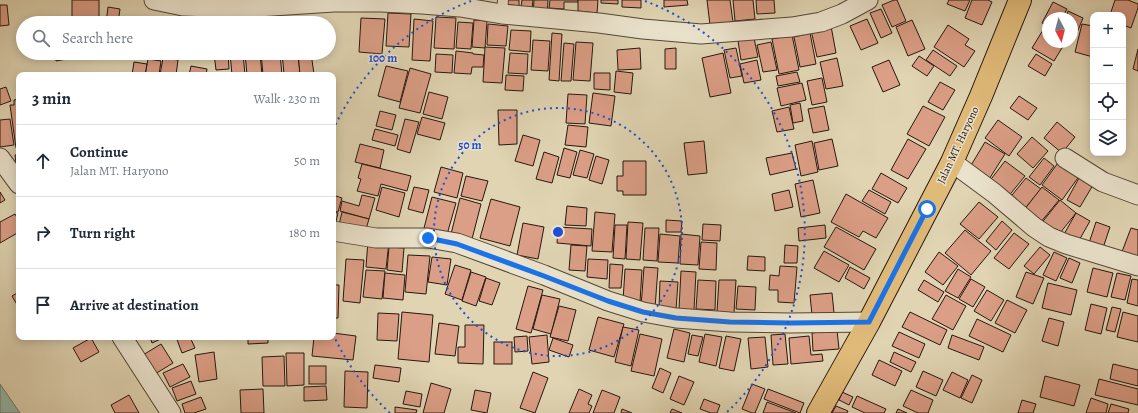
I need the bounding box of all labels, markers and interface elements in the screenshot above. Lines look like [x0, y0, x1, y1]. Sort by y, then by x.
north arrow [1042, 12, 1078, 48]
map controls [1090, 12, 1126, 156]
button: + [1090, 12, 1126, 48]
search box [16, 16, 336, 60]
icon: search [30, 27, 52, 49]
text: Search here [62, 28, 133, 48]
button: − [1090, 48, 1126, 84]
text: 100 m [369, 50, 397, 66]
button: locate [1090, 84, 1126, 120]
text: 3 min [32, 87, 71, 110]
text: Walk · 230 m [254, 90, 320, 107]
street label: Jalan MT. Haryono [934, 104, 983, 186]
button: layers [1090, 120, 1126, 156]
text: 50 m [458, 137, 482, 153]
text: Continue [70, 142, 128, 162]
icon: ahead [32, 150, 54, 172]
text: 50 m [294, 152, 320, 169]
text: Jalan MT. Haryono [70, 162, 169, 179]
route start [918, 200, 936, 218]
icon: right [32, 222, 54, 244]
text: Turn right [70, 223, 135, 243]
text: 180 m [289, 224, 320, 241]
centre of rings [551, 225, 565, 239]
route end [419, 229, 437, 247]
icon: arrive [32, 294, 54, 316]
text: Arrive at destination [70, 295, 199, 315]

